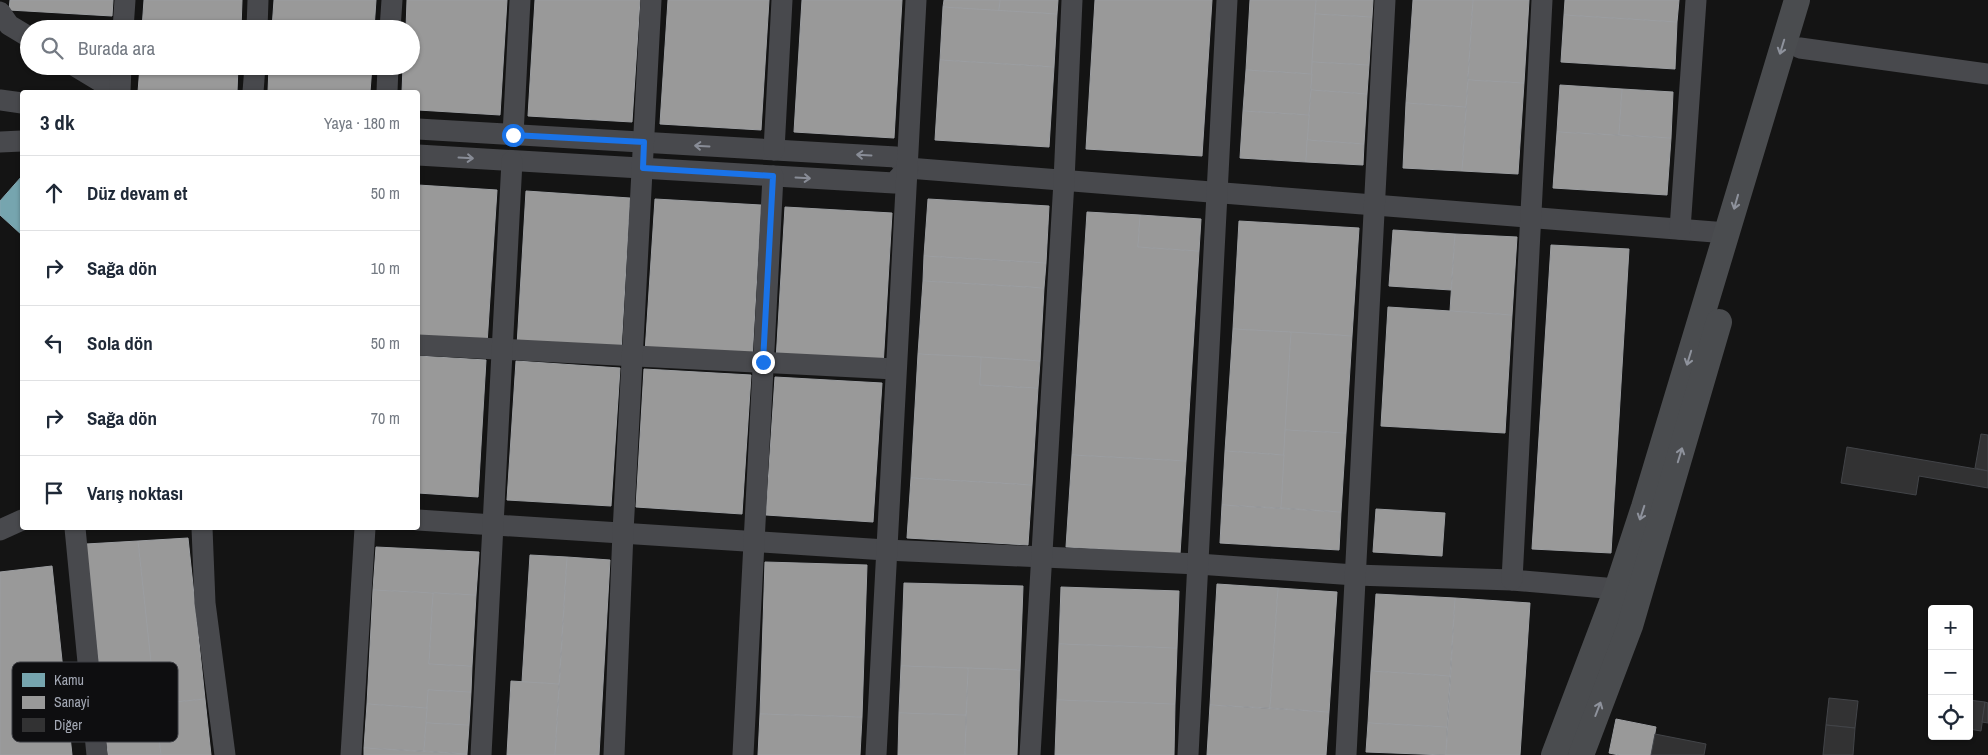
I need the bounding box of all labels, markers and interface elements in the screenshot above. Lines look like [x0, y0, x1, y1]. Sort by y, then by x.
search box [20, 20, 420, 75]
icon: search [38, 34, 66, 62]
text: Burada ara [78, 35, 155, 61]
one-way arrow [1777, 38, 1787, 54]
text: 3 dk [40, 108, 74, 137]
text: Yaya · 180 m [324, 112, 400, 134]
route start [502, 124, 525, 147]
one-way arrow [694, 141, 710, 150]
one-way arrow [856, 150, 872, 159]
one-way arrow [458, 154, 474, 163]
one-way arrow [795, 173, 811, 182]
icon: ahead [40, 179, 68, 207]
text: Düz devam et [87, 180, 187, 206]
text: 50 m [371, 182, 400, 204]
one-way arrow [1731, 194, 1741, 210]
icon: right [40, 254, 68, 282]
text: Sağa dön [87, 255, 157, 281]
text: 10 m [371, 257, 400, 279]
icon: left [40, 329, 68, 357]
text: Sola dön [87, 330, 153, 356]
text: 50 m [371, 332, 400, 354]
one-way arrow [1684, 350, 1694, 366]
route end [752, 351, 775, 374]
icon: right [40, 404, 68, 432]
text: Sağa dön [87, 405, 157, 431]
text: 70 m [371, 407, 400, 429]
one-way arrow [1675, 447, 1685, 463]
icon: arrive [40, 479, 68, 507]
text: Varış noktası [87, 480, 183, 506]
one-way arrow [1637, 505, 1646, 521]
map controls [1928, 605, 1973, 740]
button: + [1928, 605, 1973, 650]
button: − [1928, 650, 1973, 695]
legend [12, 662, 178, 742]
text: Kamu [54, 671, 84, 689]
text: Sanayi [54, 693, 90, 711]
button: locate [1928, 695, 1973, 740]
one-way arrow [1595, 702, 1604, 717]
text: Diğer [54, 716, 82, 734]

